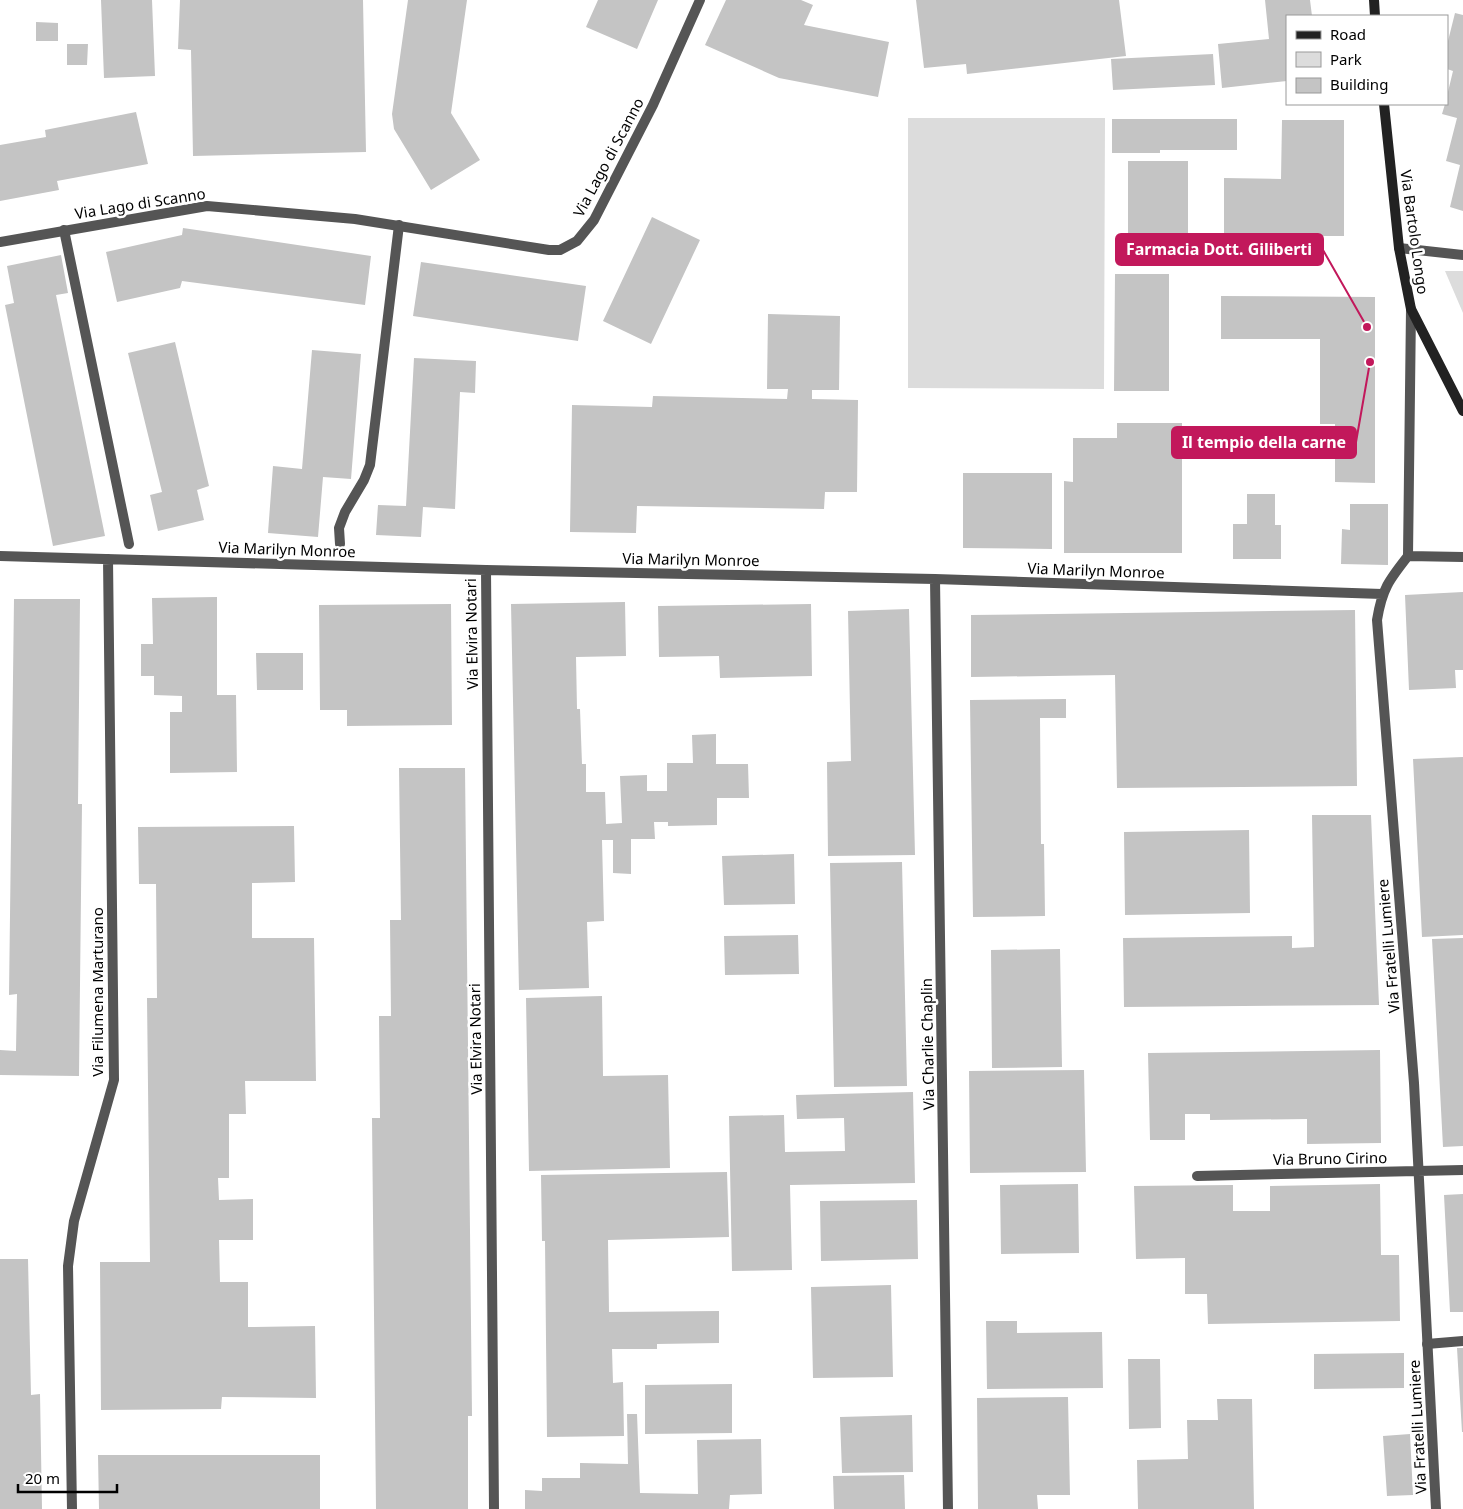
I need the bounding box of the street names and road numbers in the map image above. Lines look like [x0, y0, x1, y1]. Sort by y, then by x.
street label: Via Lago di Scanno [568, 94, 648, 220]
street label: Via Bartolo Longo [1396, 169, 1434, 295]
street label: Via Lago di Scanno [73, 183, 207, 223]
street label: Via Marilyn Monroe [218, 537, 356, 561]
street label: Via Marilyn Monroe [622, 548, 760, 570]
street label: Via Marilyn Monroe [1027, 558, 1165, 582]
street label: Via Elvira Notari [460, 578, 482, 690]
street label: Via Fratelli Lumiere [1372, 878, 1404, 1014]
street label: Via Filumena Marturano [87, 907, 107, 1077]
street label: Via Charlie Chaplin [916, 978, 938, 1110]
street label: Via Elvira Notari [464, 983, 486, 1095]
street label: Via Bruno Cirino [1273, 1147, 1387, 1169]
street label: Via Fratelli Lumiere [1403, 1359, 1431, 1495]

